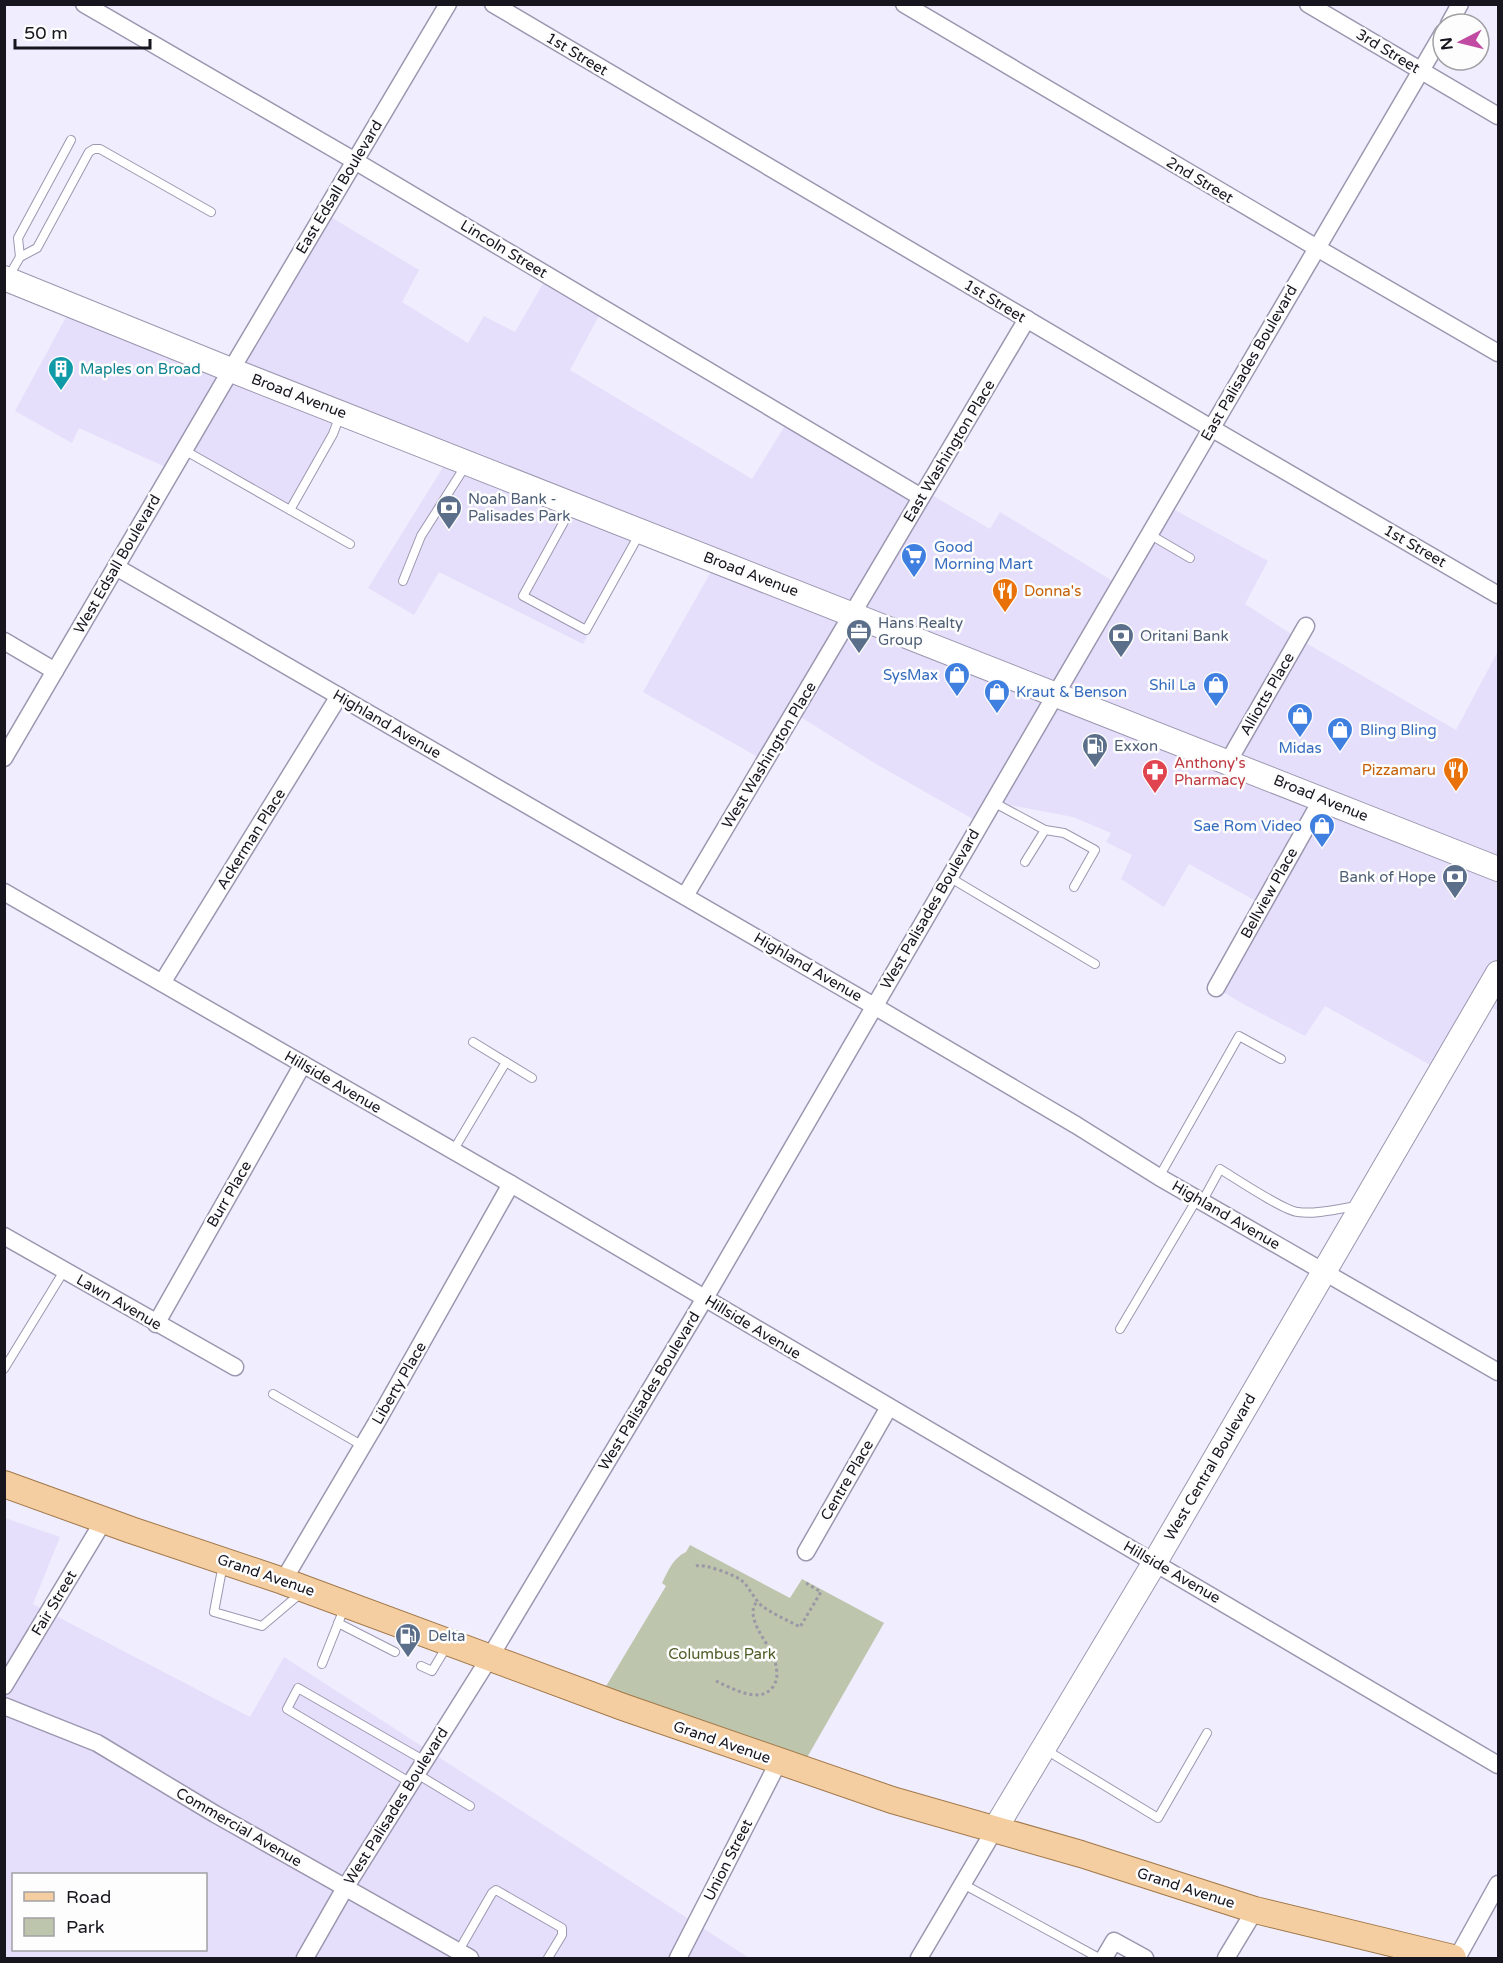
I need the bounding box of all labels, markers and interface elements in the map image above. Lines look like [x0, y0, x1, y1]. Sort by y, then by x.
scale bar [15, 12, 150, 50]
north arrow [1431, 12, 1491, 72]
text: 50 m [24, 22, 68, 44]
street label: 3rd Street [1353, 25, 1423, 77]
street label: 1st Street [543, 29, 611, 80]
text: N [1436, 36, 1458, 51]
street label: East Edsall Boulevard [292, 117, 386, 257]
street label: 2nd Street [1163, 153, 1237, 207]
street label: Lincoln Street [457, 216, 551, 282]
street label: 1st Street [961, 276, 1029, 327]
street label: East Palisades Boulevard [1197, 282, 1301, 444]
building icon: Maples on Broad [46, 354, 76, 392]
place label: Maples on Broad [80, 360, 201, 378]
street label: Broad Avenue [249, 370, 349, 422]
street label: East Washington Place [899, 377, 999, 525]
place label: Noah Bank - Palisades Park [468, 490, 570, 525]
street label: West Edsall Boulevard [70, 491, 164, 637]
bank icon: Noah Bank - Palisades Park [434, 493, 464, 531]
street label: 1st Street [1381, 521, 1450, 571]
place label: Good Morning Mart [934, 538, 1033, 573]
supermarket icon: Good Morning Mart [899, 541, 929, 579]
street label: Broad Avenue [701, 548, 801, 600]
restaurant icon: Donna's [990, 576, 1020, 614]
place label: Donna's [1024, 582, 1081, 600]
place label: Hans Realty Group [878, 614, 963, 649]
office icon: Hans Realty Group [844, 617, 874, 655]
bank icon: Oritani Bank [1106, 621, 1136, 659]
place label: Oritani Bank [1140, 627, 1229, 645]
street label: Alliotts Place [1236, 649, 1298, 739]
shop icon: SysMax [942, 660, 972, 698]
place label: SysMax [883, 666, 938, 684]
shop icon: Shil La [1201, 670, 1231, 708]
place label: Shil La [1149, 676, 1196, 694]
shop icon: Kraut & Benson [982, 677, 1012, 715]
street label: West Washington Place [718, 678, 820, 832]
place label: Kraut & Benson [1016, 683, 1127, 701]
street label: Highland Avenue [330, 686, 444, 762]
shop icon: Midas [1285, 701, 1315, 739]
shop icon: Bling Bling [1325, 715, 1355, 753]
place label: Bling Bling [1360, 721, 1437, 739]
fuel station icon: Exxon [1080, 731, 1110, 769]
place label: Exxon [1114, 737, 1158, 755]
place label: Midas [1278, 739, 1322, 757]
place label: Anthony's Pharmacy [1174, 754, 1246, 789]
restaurant icon: Pizzamaru [1441, 755, 1471, 793]
pharmacy icon: Anthony's Pharmacy [1140, 757, 1170, 795]
place label: Pizzamaru [1362, 761, 1436, 779]
street label: Broad Avenue [1271, 771, 1371, 825]
street label: Ackerman Place [213, 785, 289, 893]
shop icon: Sae Rom Video [1307, 811, 1337, 849]
place label: Sae Rom Video [1193, 817, 1302, 835]
street label: West Palisades Boulevard [877, 826, 983, 992]
street label: Bellview Place [1237, 845, 1301, 941]
bank icon: Bank of Hope [1440, 862, 1470, 900]
place label: Bank of Hope [1339, 868, 1436, 886]
street label: Highland Avenue [751, 929, 865, 1005]
street label: Hillside Avenue [281, 1047, 385, 1117]
street label: Burr Place [203, 1158, 255, 1230]
street label: Highland Avenue [1169, 1177, 1283, 1253]
street label: Lawn Avenue [73, 1270, 165, 1334]
street label: Hillside Avenue [702, 1291, 804, 1363]
street label: West Palisades Boulevard [594, 1308, 704, 1474]
street label: Liberty Place [368, 1339, 430, 1427]
street label: West Central Boulevard [1160, 1390, 1260, 1544]
street label: Centre Place [817, 1437, 877, 1523]
street label: Hillside Avenue [1120, 1537, 1224, 1607]
street label: Grand Avenue [215, 1550, 317, 1600]
street label: Fair Street [28, 1567, 81, 1639]
fuel station icon: Delta [393, 1621, 423, 1659]
place label: Delta [428, 1627, 465, 1645]
park label: Columbus Park [668, 1645, 776, 1663]
street label: Grand Avenue [671, 1717, 773, 1767]
street label: West Palisades Boulevard [340, 1724, 452, 1888]
street label: Commercial Avenue [173, 1784, 305, 1870]
street label: Union Street [700, 1816, 756, 1904]
street label: Grand Avenue [1135, 1864, 1237, 1912]
legend [12, 1873, 207, 1951]
text: Road [66, 1886, 111, 1908]
text: Park [66, 1916, 105, 1938]

